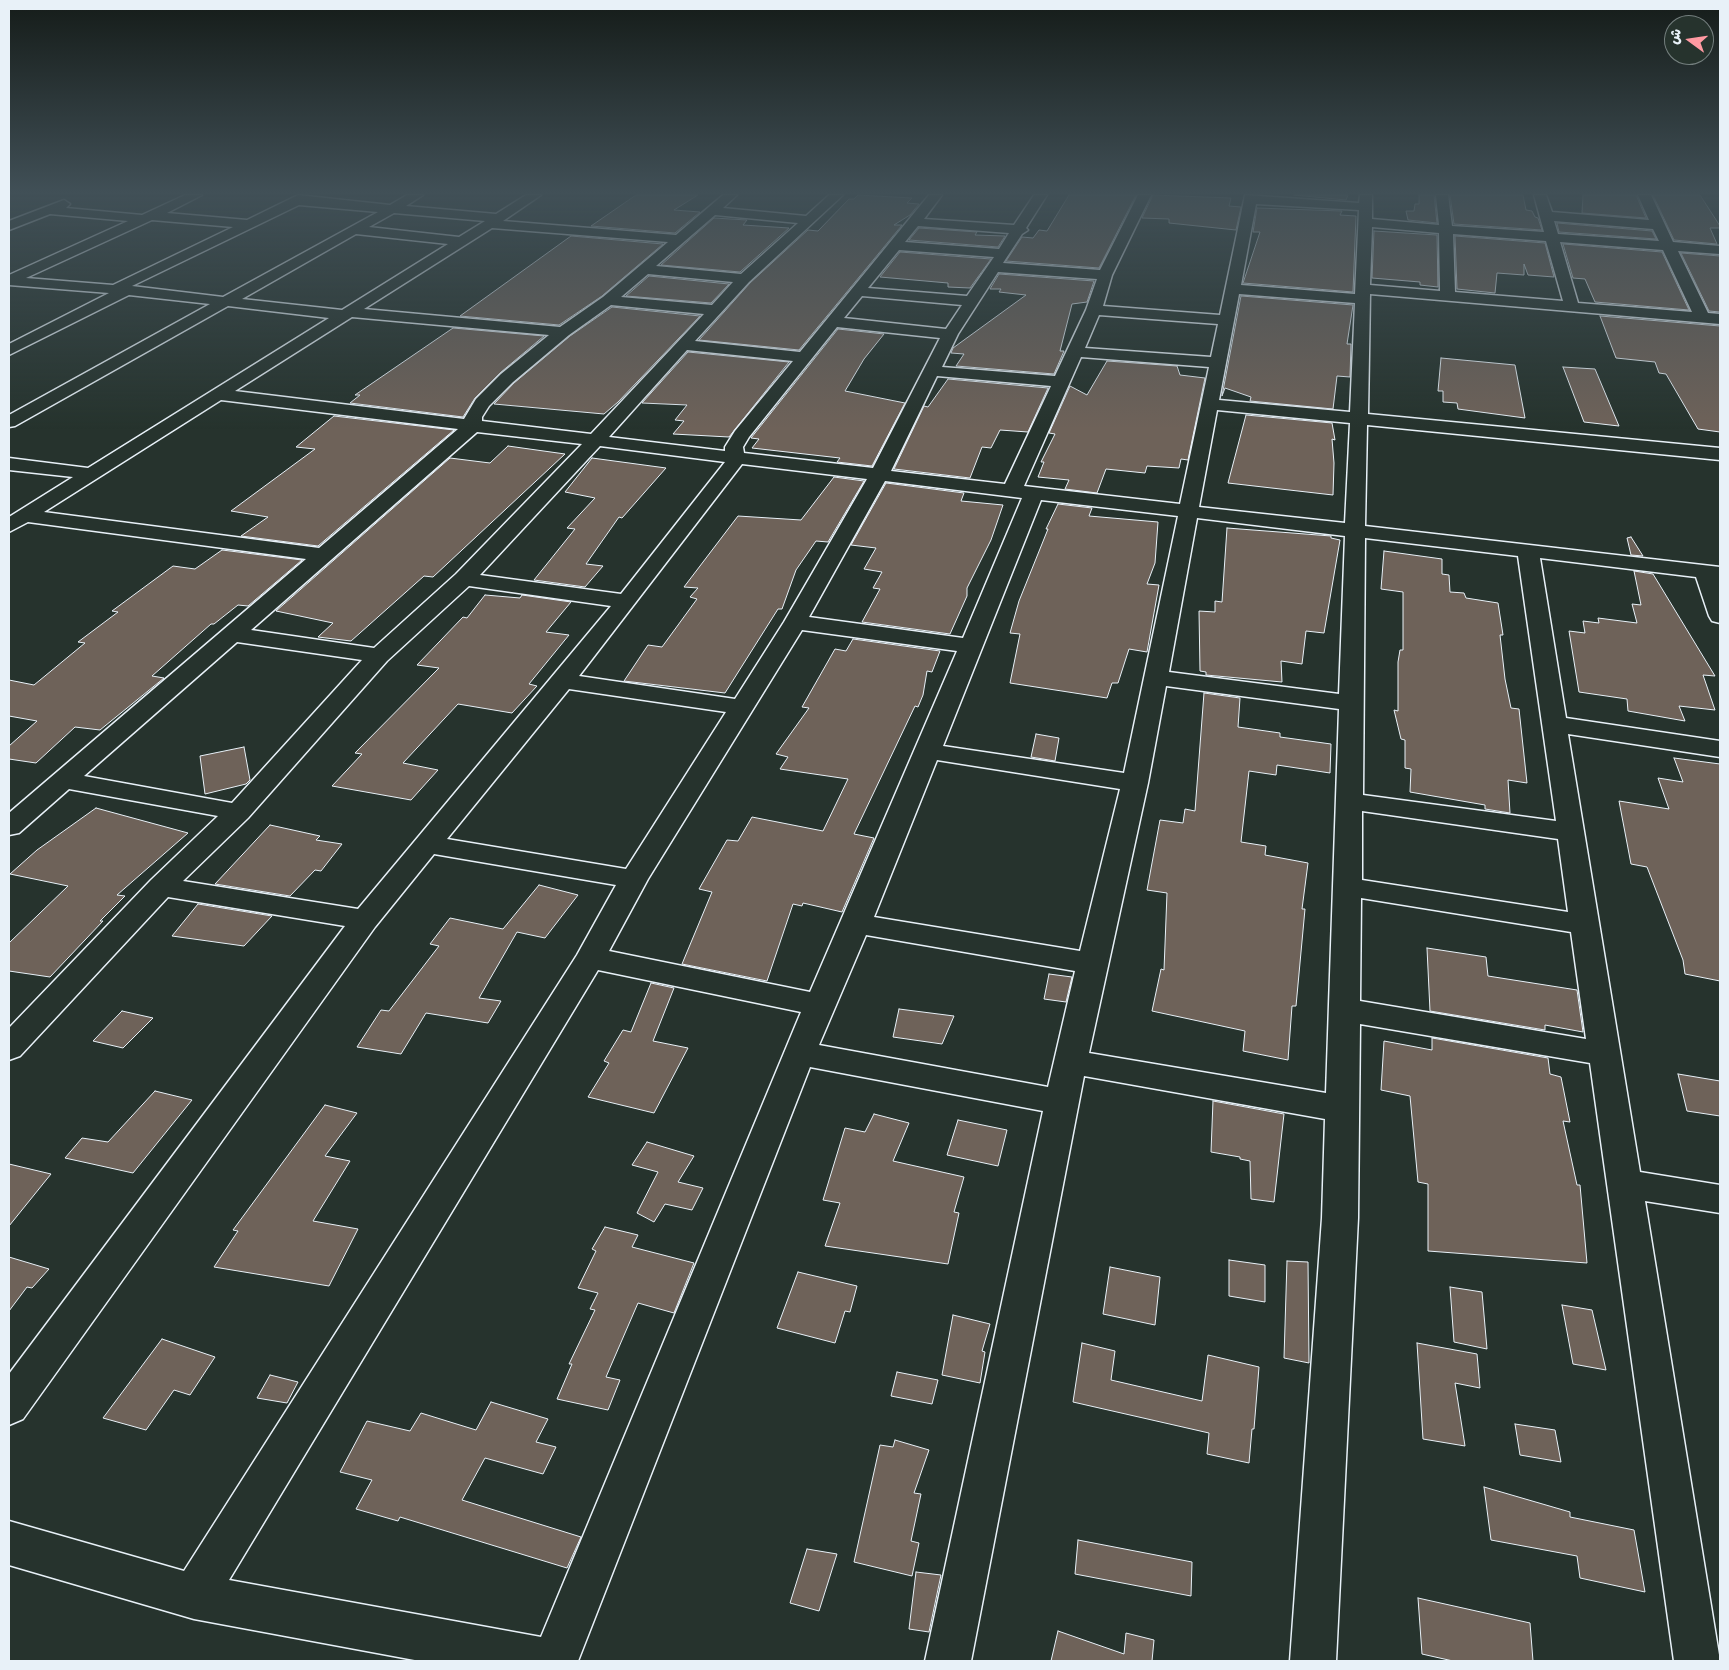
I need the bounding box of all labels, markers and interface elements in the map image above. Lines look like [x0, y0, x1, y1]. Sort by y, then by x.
north arrow [1664, 15, 1714, 65]
text: ش [1661, 26, 1689, 47]

